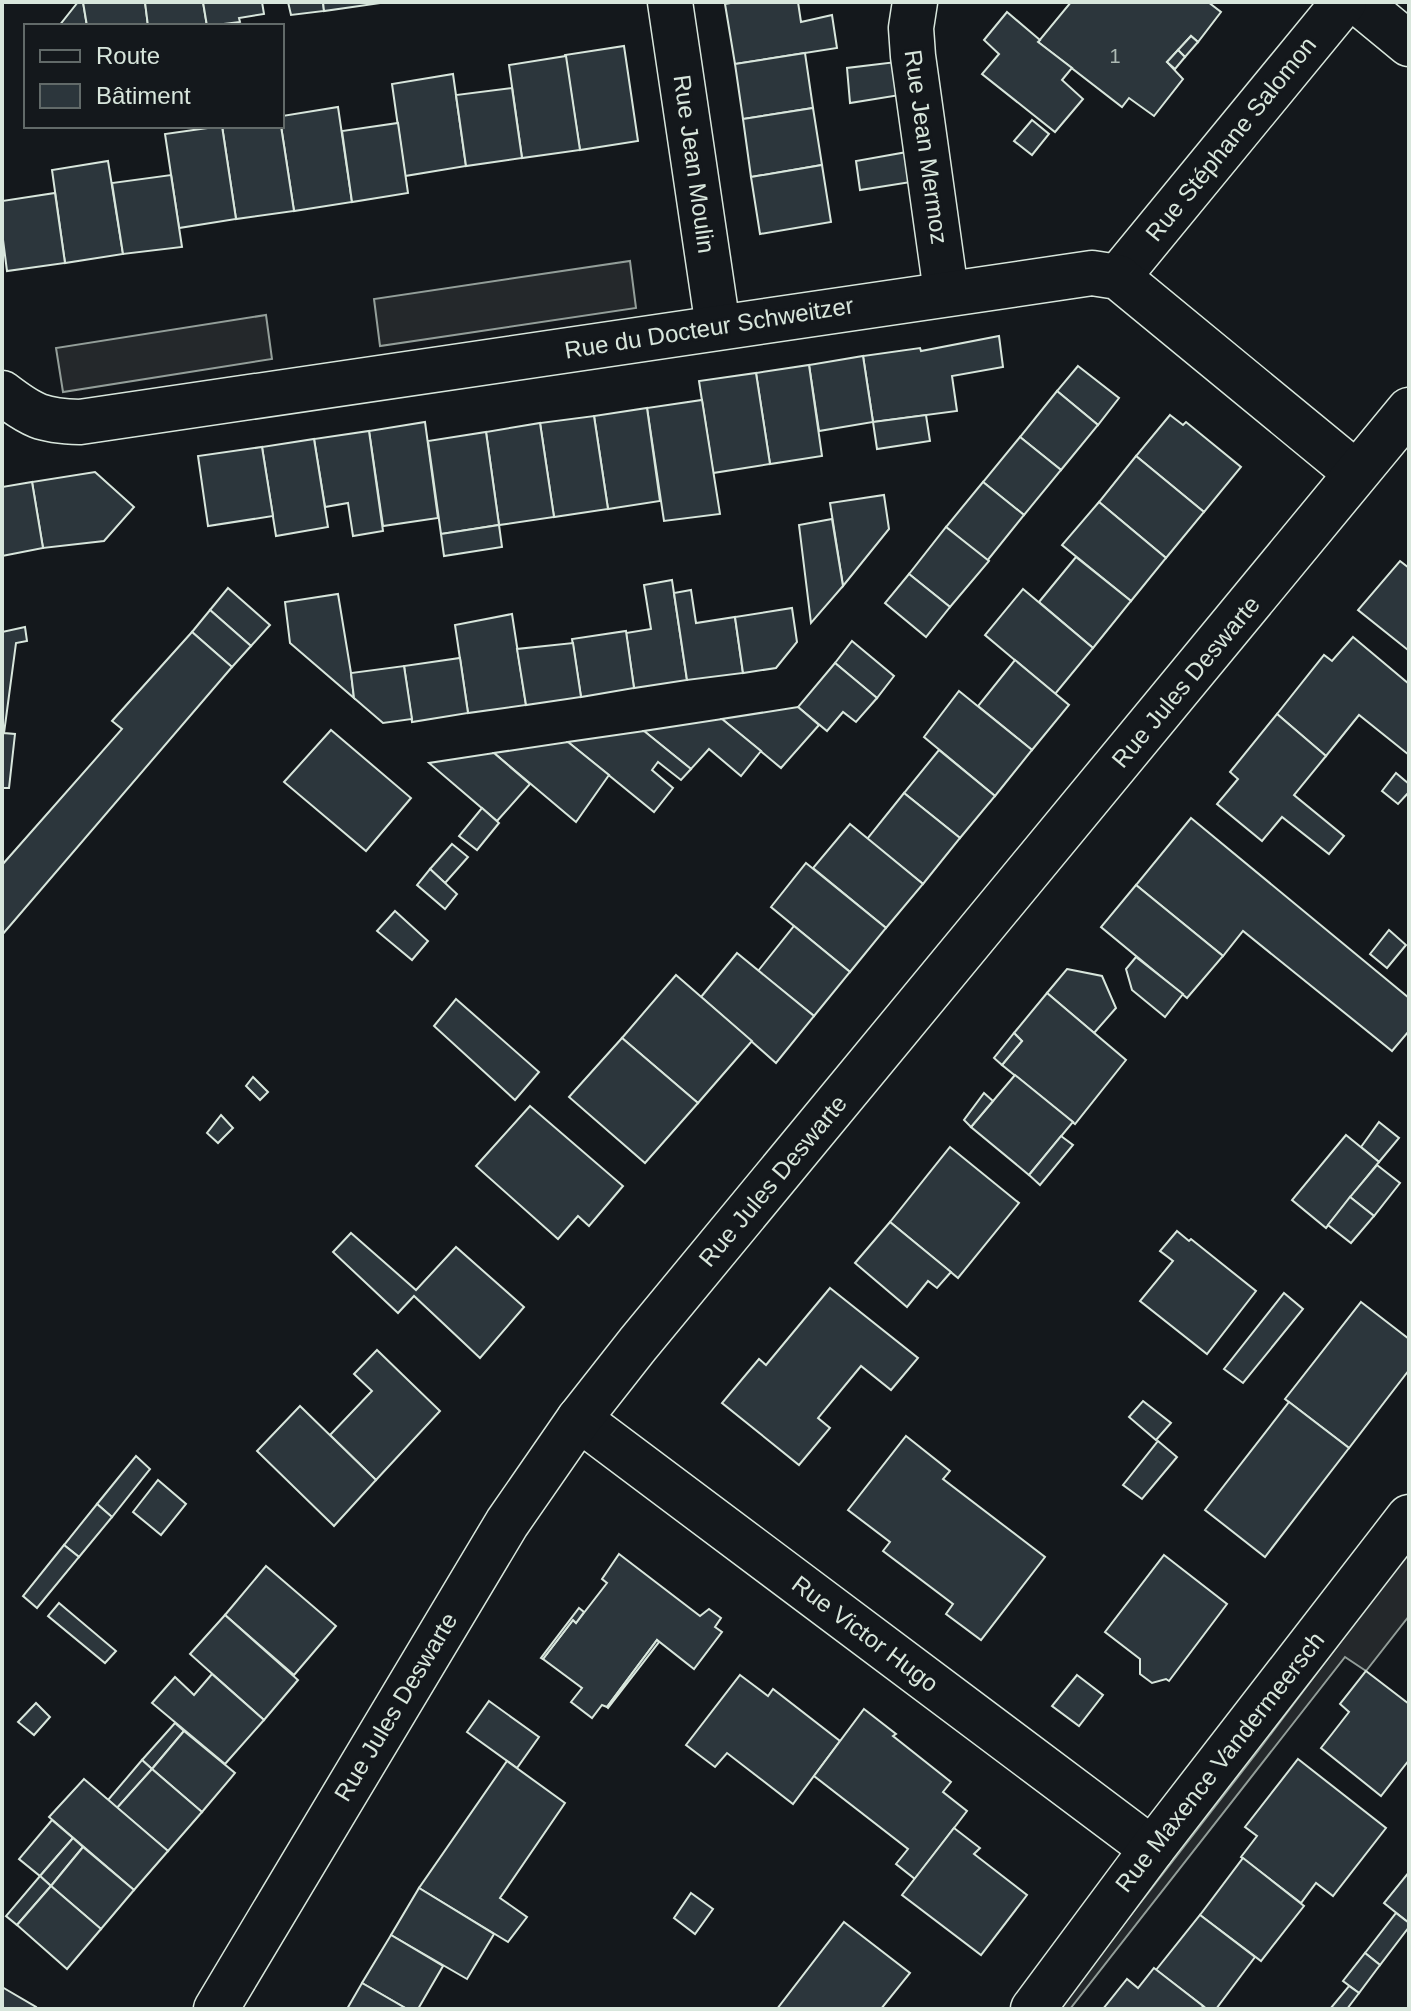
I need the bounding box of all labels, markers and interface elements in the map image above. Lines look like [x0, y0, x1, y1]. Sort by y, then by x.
legend [24, 24, 284, 128]
street label: Rue Stéphane Salomon [1140, 31, 1321, 246]
text: Route [96, 42, 160, 69]
house number: 1 [1109, 45, 1121, 67]
street label: Rue Jean Mermoz [899, 48, 954, 246]
street label: Rue Jean Moulin [669, 73, 720, 255]
text: Bâtiment [96, 82, 191, 109]
street label: Rue du Docteur Schweitzer [563, 291, 855, 364]
street label: Rue Jules Deswarte [1106, 591, 1265, 773]
street label: Rue Jules Deswarte [693, 1090, 852, 1272]
street label: Rue Victor Hugo [787, 1570, 944, 1697]
street label: Rue Jules Deswarte [329, 1608, 462, 1806]
street label: Rue Maxence Vandermeersch [1110, 1626, 1329, 1897]

